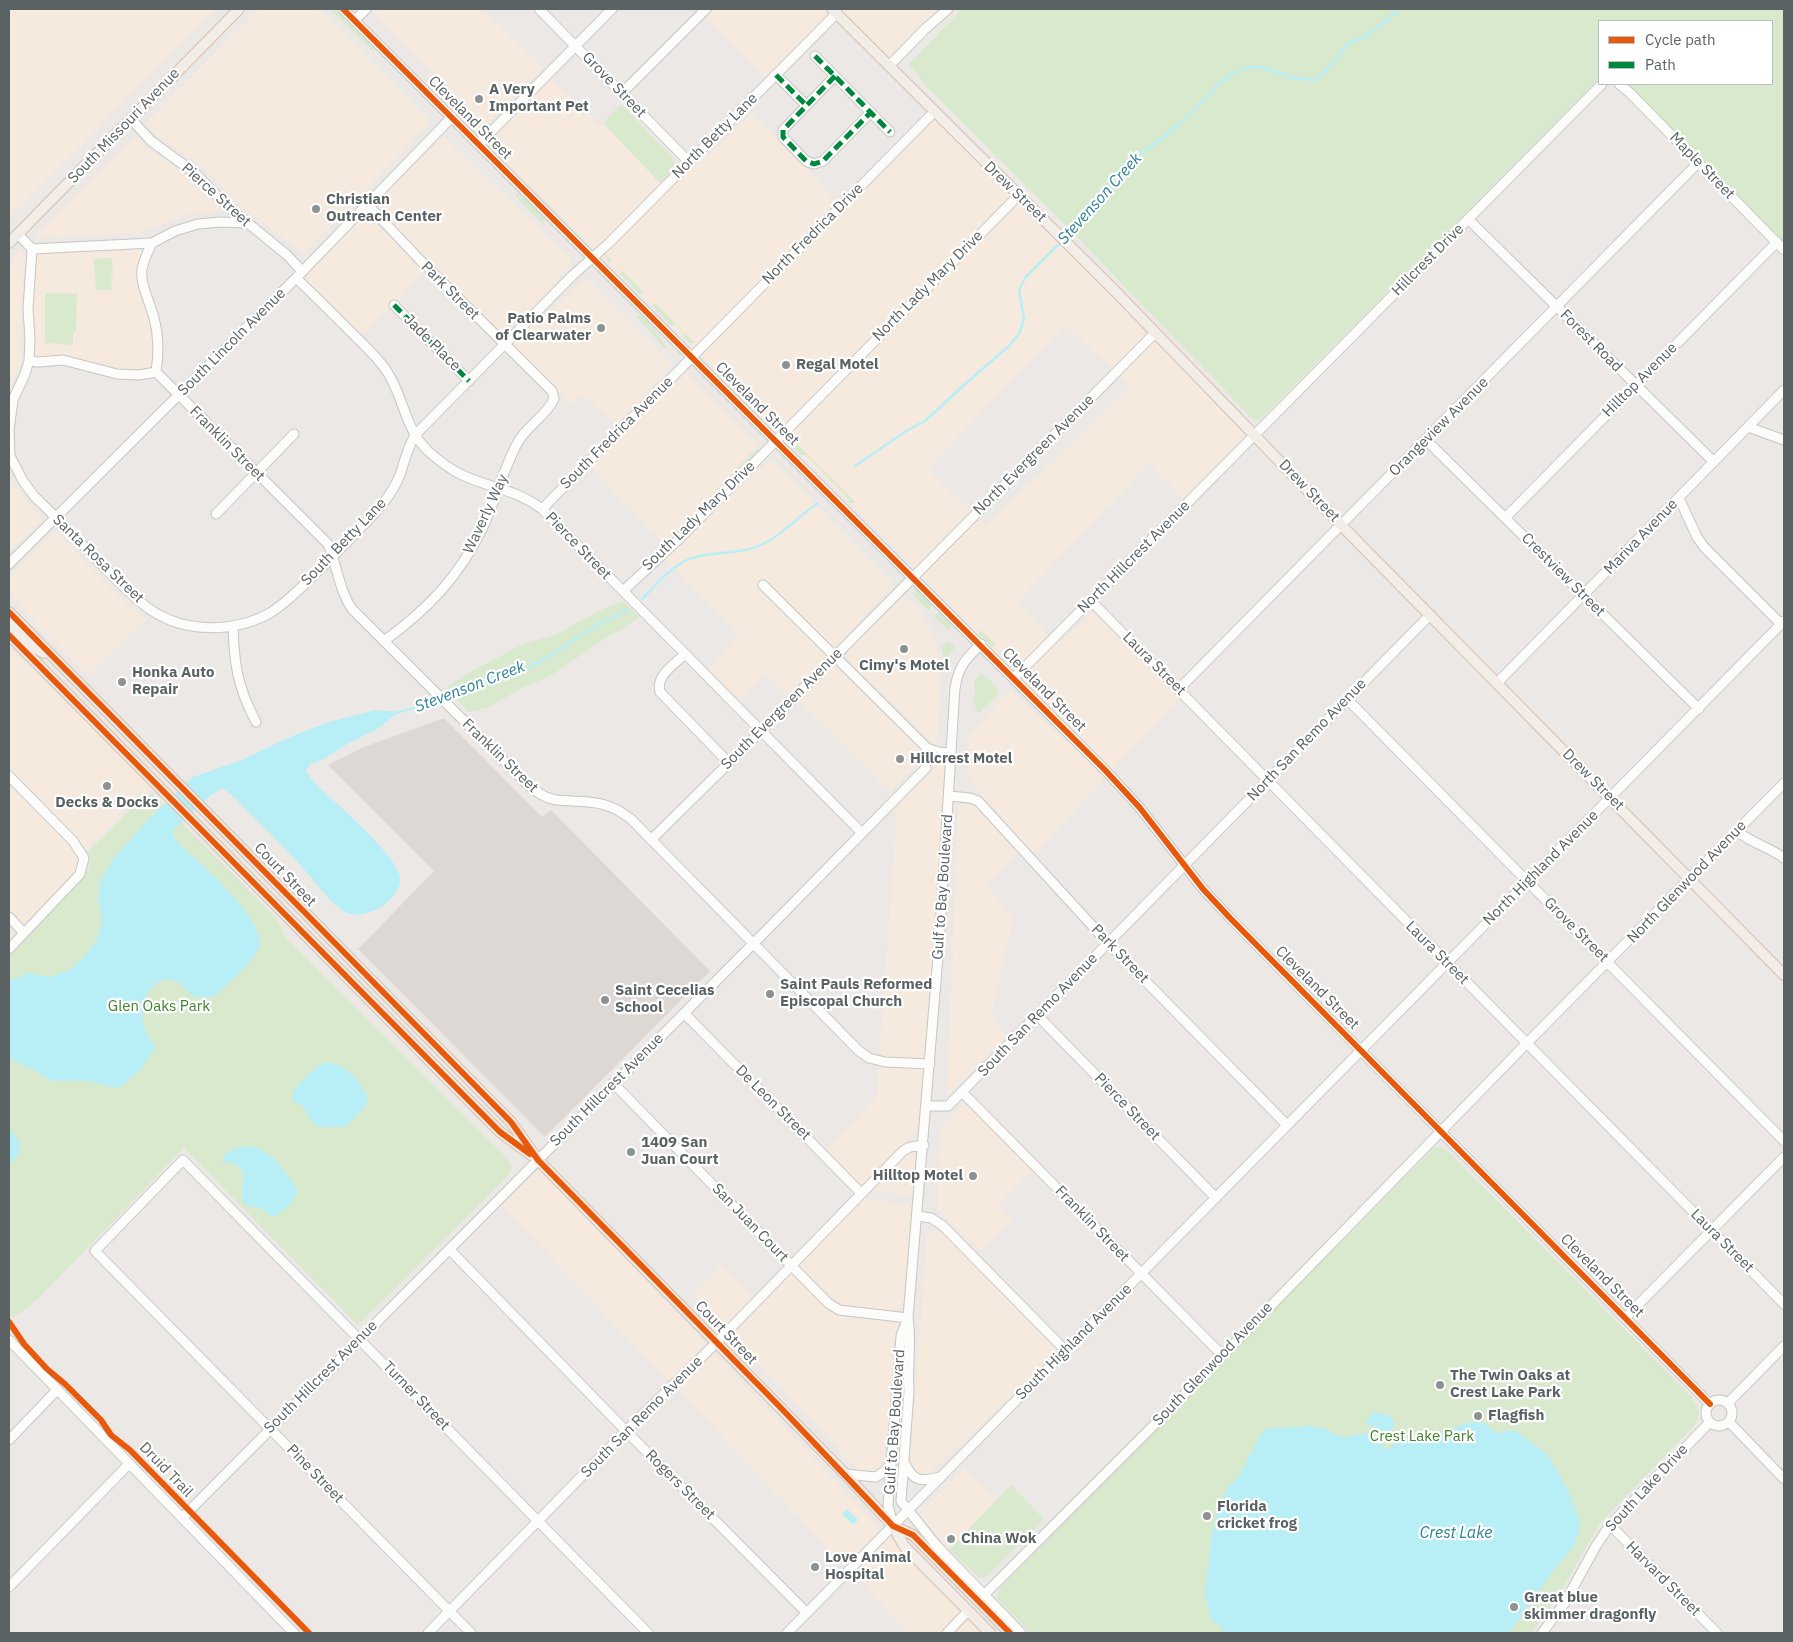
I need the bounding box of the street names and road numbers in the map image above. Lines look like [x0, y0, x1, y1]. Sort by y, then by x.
street label: Grove Street [578, 48, 650, 122]
street label: South Missouri Avenue [64, 65, 184, 187]
street label: Cleveland Street [424, 72, 516, 164]
street label: North Betty Lane [668, 89, 762, 183]
street label: Maple Street [1666, 129, 1738, 203]
street label: Drew Street [980, 158, 1050, 226]
street label: Pierce Street [178, 159, 254, 231]
street label: North Fredrica Drive [759, 180, 867, 288]
street label: Hillcrest Drive [1388, 220, 1468, 300]
street label: North Lady Mary Drive [869, 227, 987, 345]
street label: Park Street [417, 258, 483, 324]
street label: South Lincoln Avenue [174, 284, 290, 400]
street label: Forest Road [1556, 306, 1626, 376]
street label: Jade Place [400, 311, 464, 375]
street label: Hilltop Avenue [1599, 339, 1681, 421]
street label: Cleveland Street [711, 358, 803, 450]
street label: South Fredrica Avenue [557, 373, 677, 493]
street label: Orangeview Avenue [1386, 374, 1492, 480]
street label: North Evergreen Avenue [970, 391, 1098, 519]
street label: Franklin Street [186, 403, 268, 485]
street label: Drew Street [1275, 456, 1343, 526]
street label: South Lady Mary Drive [639, 457, 759, 575]
street label: Waverly Way [460, 471, 512, 557]
street label: South Betty Lane [298, 495, 390, 589]
street label: Mariva Avenue [1600, 495, 1682, 579]
street label: North Hillcrest Avenue [1074, 497, 1194, 617]
street label: Pierce Street [541, 508, 615, 584]
street label: Santa Rosa Street [49, 511, 147, 607]
street label: Crestview Street [1517, 529, 1609, 621]
street label: Laura Street [1119, 629, 1189, 699]
street label: Cleveland Street [998, 644, 1090, 736]
street label: South Evergreen Avenue [718, 645, 846, 773]
street label: North San Remo Avenue [1244, 675, 1370, 805]
street label: Franklin Street [458, 715, 542, 797]
street label: Drew Street [1558, 745, 1628, 815]
street label: North Highland Avenue [1480, 807, 1602, 929]
street label: Gulf to Bay Boulevard [929, 814, 957, 960]
street label: North Glenwood Avenue [1624, 817, 1750, 947]
street label: Court Street [250, 839, 320, 911]
street label: Grove Street [1540, 894, 1612, 966]
street label: Laura Street [1402, 918, 1472, 988]
street label: Park Street [1087, 921, 1153, 987]
street label: Cleveland Street [1271, 942, 1363, 1034]
street label: South San Remo Avenue [974, 950, 1102, 1080]
street label: South Hillcrest Avenue [547, 1030, 667, 1150]
street label: De Leon Street [732, 1062, 814, 1144]
street label: Pierce Street [1090, 1069, 1164, 1145]
street label: San Juan Court [708, 1180, 792, 1266]
street label: Franklin Street [1051, 1182, 1133, 1266]
street label: Laura Street [1687, 1206, 1757, 1276]
street label: Cleveland Street [1556, 1230, 1648, 1322]
street label: South Highland Avenue [1012, 1280, 1136, 1404]
street label: Court Street [691, 1297, 761, 1369]
street label: South Glenwood Avenue [1149, 1299, 1277, 1429]
street label: South Hillcrest Avenue [261, 1317, 381, 1437]
street label: Gulf to Bay Boulevard [881, 1349, 909, 1495]
street label: South San Remo Avenue [577, 1352, 707, 1482]
street label: Turner Street [379, 1358, 453, 1434]
street label: Druid Trail [135, 1439, 197, 1501]
street label: Pine Street [283, 1441, 347, 1507]
street label: South Lake Drive [1602, 1441, 1692, 1535]
street label: Rogers Street [641, 1446, 719, 1524]
street label: Harvard Street [1622, 1538, 1704, 1620]

